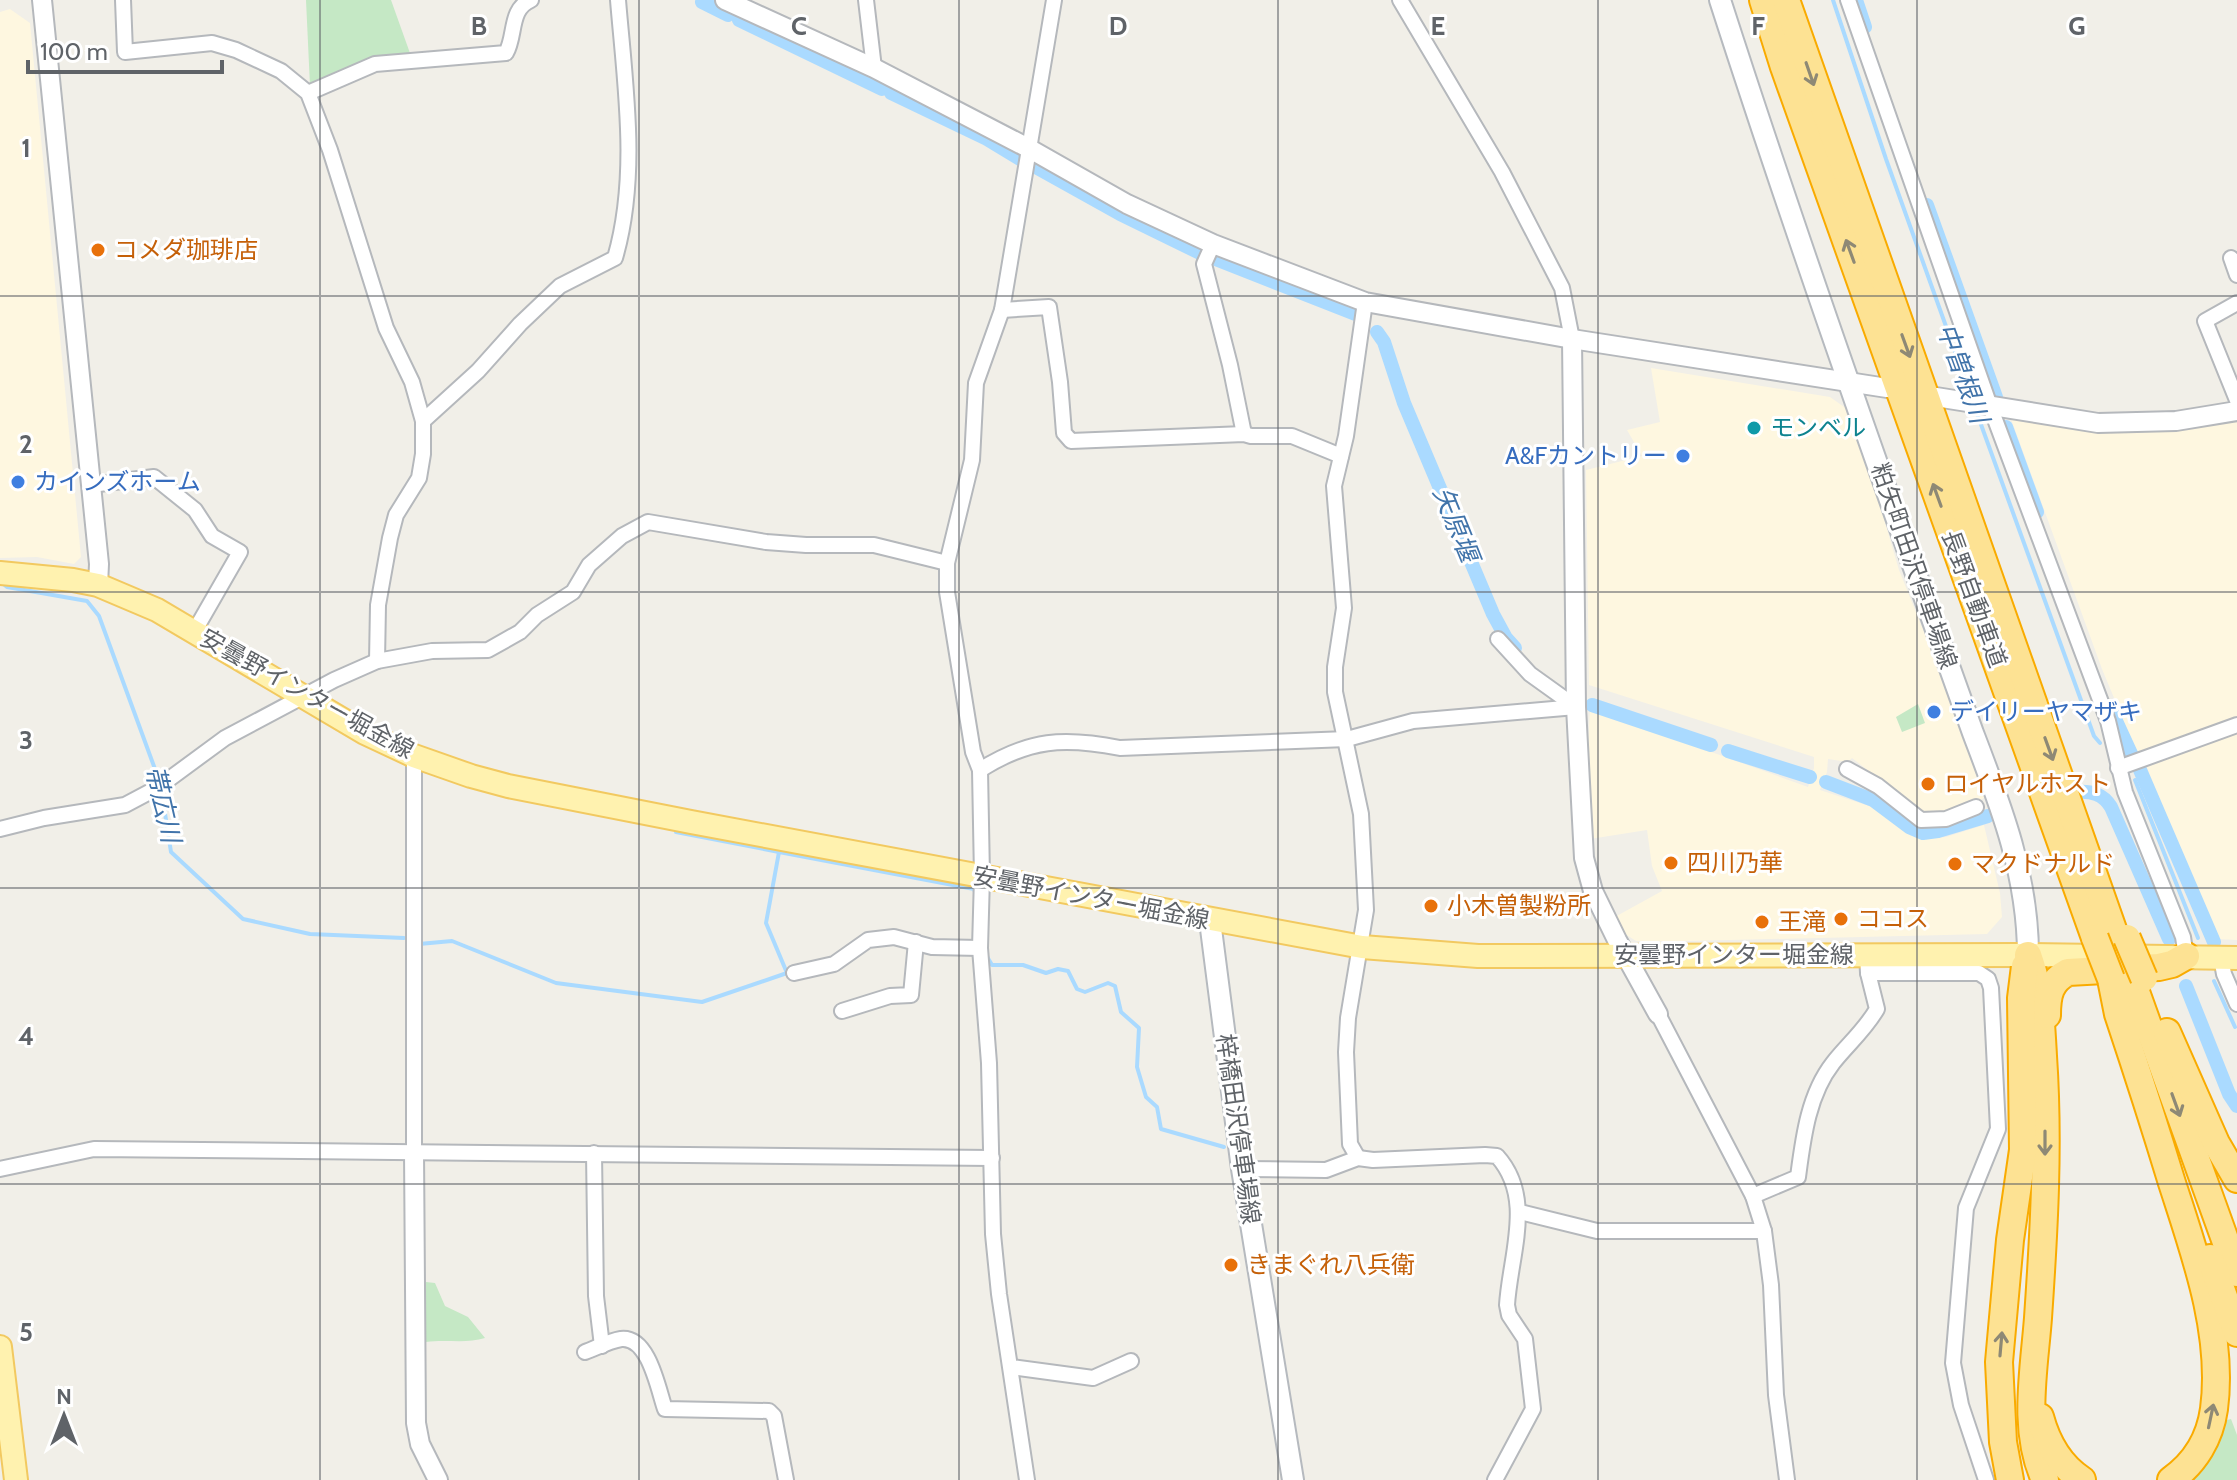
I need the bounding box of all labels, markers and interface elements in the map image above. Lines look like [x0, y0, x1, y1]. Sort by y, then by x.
text: B [471, 10, 487, 42]
text: C [791, 10, 807, 42]
text: D [1109, 10, 1127, 42]
text: E [1431, 10, 1445, 42]
text: F [1751, 10, 1765, 42]
text: G [2068, 10, 2086, 42]
scale bar [28, 24, 222, 74]
text: 100 m [40, 37, 108, 66]
one-way arrow [1804, 61, 1819, 86]
text: 1 [21, 132, 31, 164]
place label: コメダ珈琲店 [114, 235, 258, 264]
one-way arrow [1841, 238, 1856, 263]
marker: コメダ珈琲店 [89, 241, 107, 259]
water label: 中曽根川 [1930, 319, 1997, 430]
one-way arrow [1900, 333, 1914, 358]
place label: モンベル [1770, 413, 1866, 442]
marker: モンベル [1745, 419, 1763, 437]
text: 2 [19, 428, 33, 460]
place label: A&Fカントリー [1505, 441, 1667, 470]
marker: A&Fカントリー [1674, 447, 1692, 465]
street label: 粕矢町田沢停車場線 [1866, 459, 1963, 673]
place label: カインズホーム [34, 467, 201, 496]
marker: カインズホーム [9, 473, 27, 491]
water label: 矢原堰 [1427, 482, 1487, 570]
one-way arrow [1929, 484, 1943, 508]
street label: 長野自動車道 [1936, 526, 2013, 671]
street label: 安曇野インター堀金線 [195, 623, 419, 764]
place label: デイリーヤマザキ [1950, 697, 2142, 726]
marker: デイリーヤマザキ [1925, 703, 1943, 721]
text: 3 [19, 724, 33, 756]
one-way arrow [2043, 736, 2057, 761]
water label: 帯広川 [139, 762, 188, 849]
place label: ロイヤルホスト [1944, 769, 2111, 798]
marker: ロイヤルホスト [1919, 775, 1937, 793]
place label: 四川乃華 [1687, 848, 1783, 877]
place label: マクドナルド [1971, 849, 2115, 878]
marker: 四川乃華 [1662, 854, 1680, 872]
marker: マクドナルド [1946, 855, 1964, 873]
street label: 安曇野インター堀金線 [971, 860, 1212, 935]
place label: 小木曽製粉所 [1447, 891, 1591, 920]
marker: 小木曽製粉所 [1422, 897, 1440, 915]
place label: ココス [1857, 904, 1929, 933]
place label: 王滝 [1778, 907, 1826, 936]
marker: ココス [1832, 910, 1850, 928]
marker: 王滝 [1753, 913, 1771, 931]
street label: 安曇野インター堀金線 [1614, 940, 1854, 969]
text: 4 [18, 1020, 34, 1052]
street label: 梓橋田沢停車場線 [1211, 1032, 1266, 1226]
one-way arrow [2170, 1092, 2184, 1116]
one-way arrow [2037, 1129, 2053, 1156]
place label: きまぐれ八兵衛 [1247, 1250, 1415, 1279]
marker: きまぐれ八兵衛 [1222, 1256, 1240, 1274]
text: 5 [19, 1316, 33, 1348]
one-way arrow [1994, 1331, 2009, 1358]
north arrow [24, 1376, 104, 1456]
text: N [56, 1383, 72, 1410]
one-way arrow [2205, 1404, 2220, 1430]

